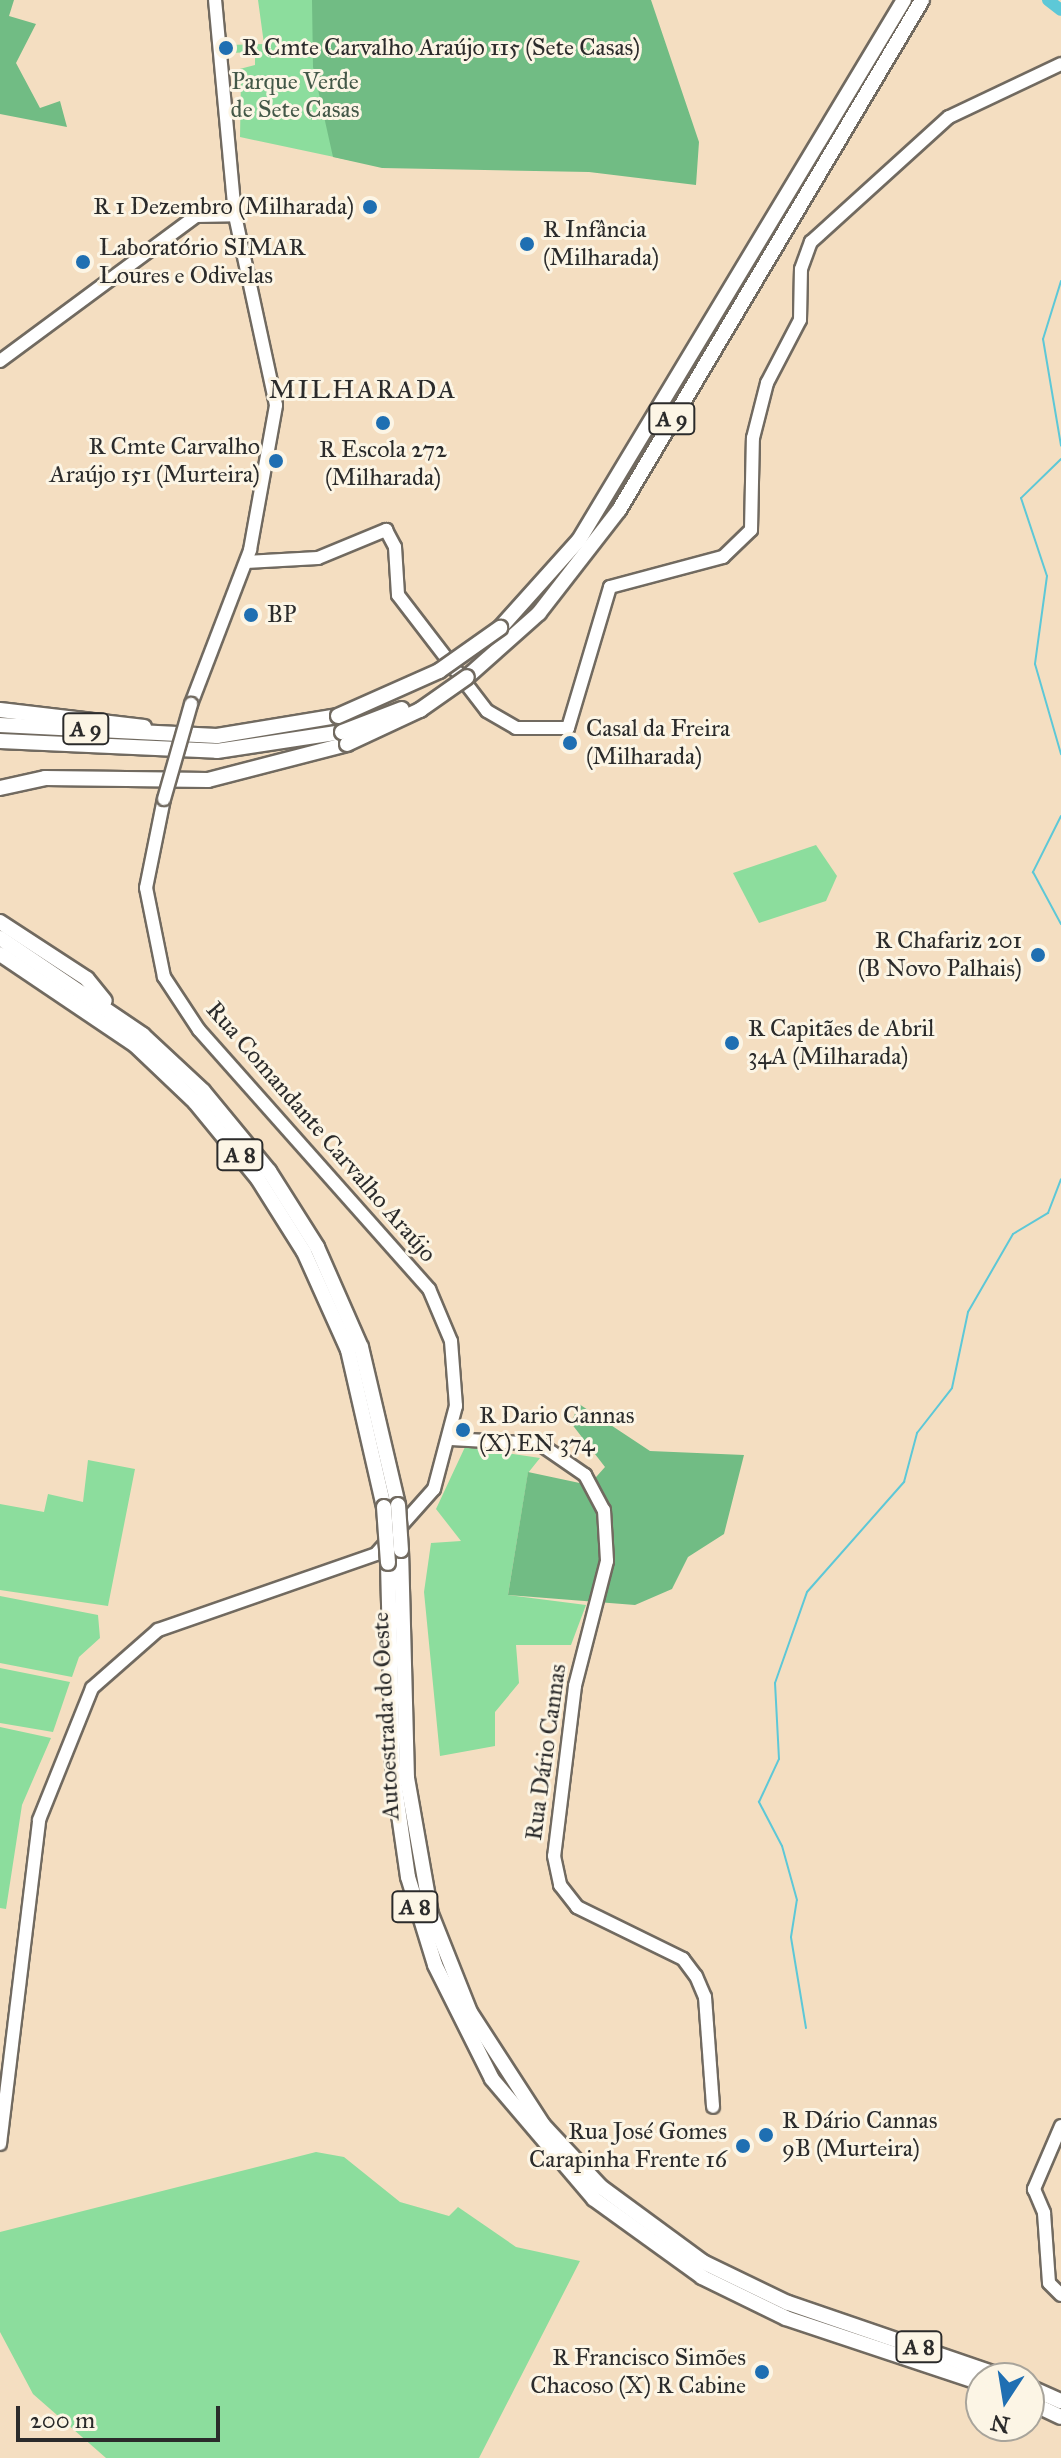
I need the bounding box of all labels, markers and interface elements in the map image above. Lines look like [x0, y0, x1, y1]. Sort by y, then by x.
place label: R Cmte Carvalho Araújo 115 (Sete Casas) [242, 34, 640, 62]
marker: R Cmte Carvalho Araújo 115 (Sete Casas) [217, 39, 235, 57]
park label: Parque Verde de Sete Casas [231, 68, 359, 124]
place label: R 1 Dezembro (Milharada) [93, 193, 354, 221]
marker: R 1 Dezembro (Milharada) [361, 198, 379, 216]
place label: R Infância (Milharada) [543, 216, 659, 272]
place label: Laboratório SIMAR Loures e Odivelas [99, 234, 305, 290]
marker: R Infância (Milharada) [518, 235, 536, 253]
marker: Laboratório SIMAR Loures e Odivelas [74, 253, 92, 271]
district label: MILHARADA [269, 374, 457, 406]
road number: A 9 [648, 401, 696, 437]
marker: R Escola 272 (Milharada) [374, 414, 392, 432]
place label: R Cmte Carvalho Araújo 151 (Murteira) [50, 433, 260, 489]
place label: R Escola 272 (Milharada) [319, 436, 447, 492]
marker: R Cmte Carvalho Araújo 151 (Murteira) [267, 452, 285, 470]
place label: BP [267, 601, 296, 629]
marker: BP [242, 606, 260, 624]
road number: A 9 [62, 711, 110, 747]
place label: Casal da Freira (Milharada) [586, 715, 730, 771]
marker: Casal da Freira (Milharada) [561, 734, 579, 752]
place label: R Chafariz 201 (B Novo Palhais) [858, 927, 1022, 983]
marker: R Chafariz 201 (B Novo Palhais) [1029, 946, 1047, 964]
street label: Rua Comandante Carvalho Araújo [200, 996, 442, 1268]
place label: R Capitães de Abril 34A (Milharada) [748, 1015, 935, 1071]
marker: R Capitães de Abril 34A (Milharada) [723, 1034, 741, 1052]
road number: A 8 [216, 1137, 264, 1173]
place label: R Dario Cannas (X) EN 374 [479, 1402, 634, 1458]
marker: R Dario Cannas (X) EN 374 [454, 1421, 472, 1439]
street label: Autoestrada do Oeste [366, 1611, 406, 1821]
street label: Rua Dário Cannas [519, 1662, 573, 1842]
road number: A 8 [391, 1889, 439, 1925]
place label: R Dário Cannas 9B (Murteira) [782, 2107, 937, 2163]
place label: Rua José Gomes Carapinha Frente 16 [529, 2118, 727, 2174]
marker: R Dário Cannas 9B (Murteira) [757, 2126, 775, 2144]
marker: Rua José Gomes Carapinha Frente 16 [734, 2137, 752, 2155]
road number: A 8 [895, 2329, 943, 2365]
place label: R Francisco Simões Chacoso (X) R Cabine [530, 2344, 746, 2400]
north arrow [965, 2362, 1045, 2442]
marker: R Francisco Simões Chacoso (X) R Cabine [753, 2363, 771, 2381]
scale bar [20, 2390, 224, 2440]
text: 200 m [30, 2405, 95, 2435]
text: N [988, 2409, 1012, 2439]

